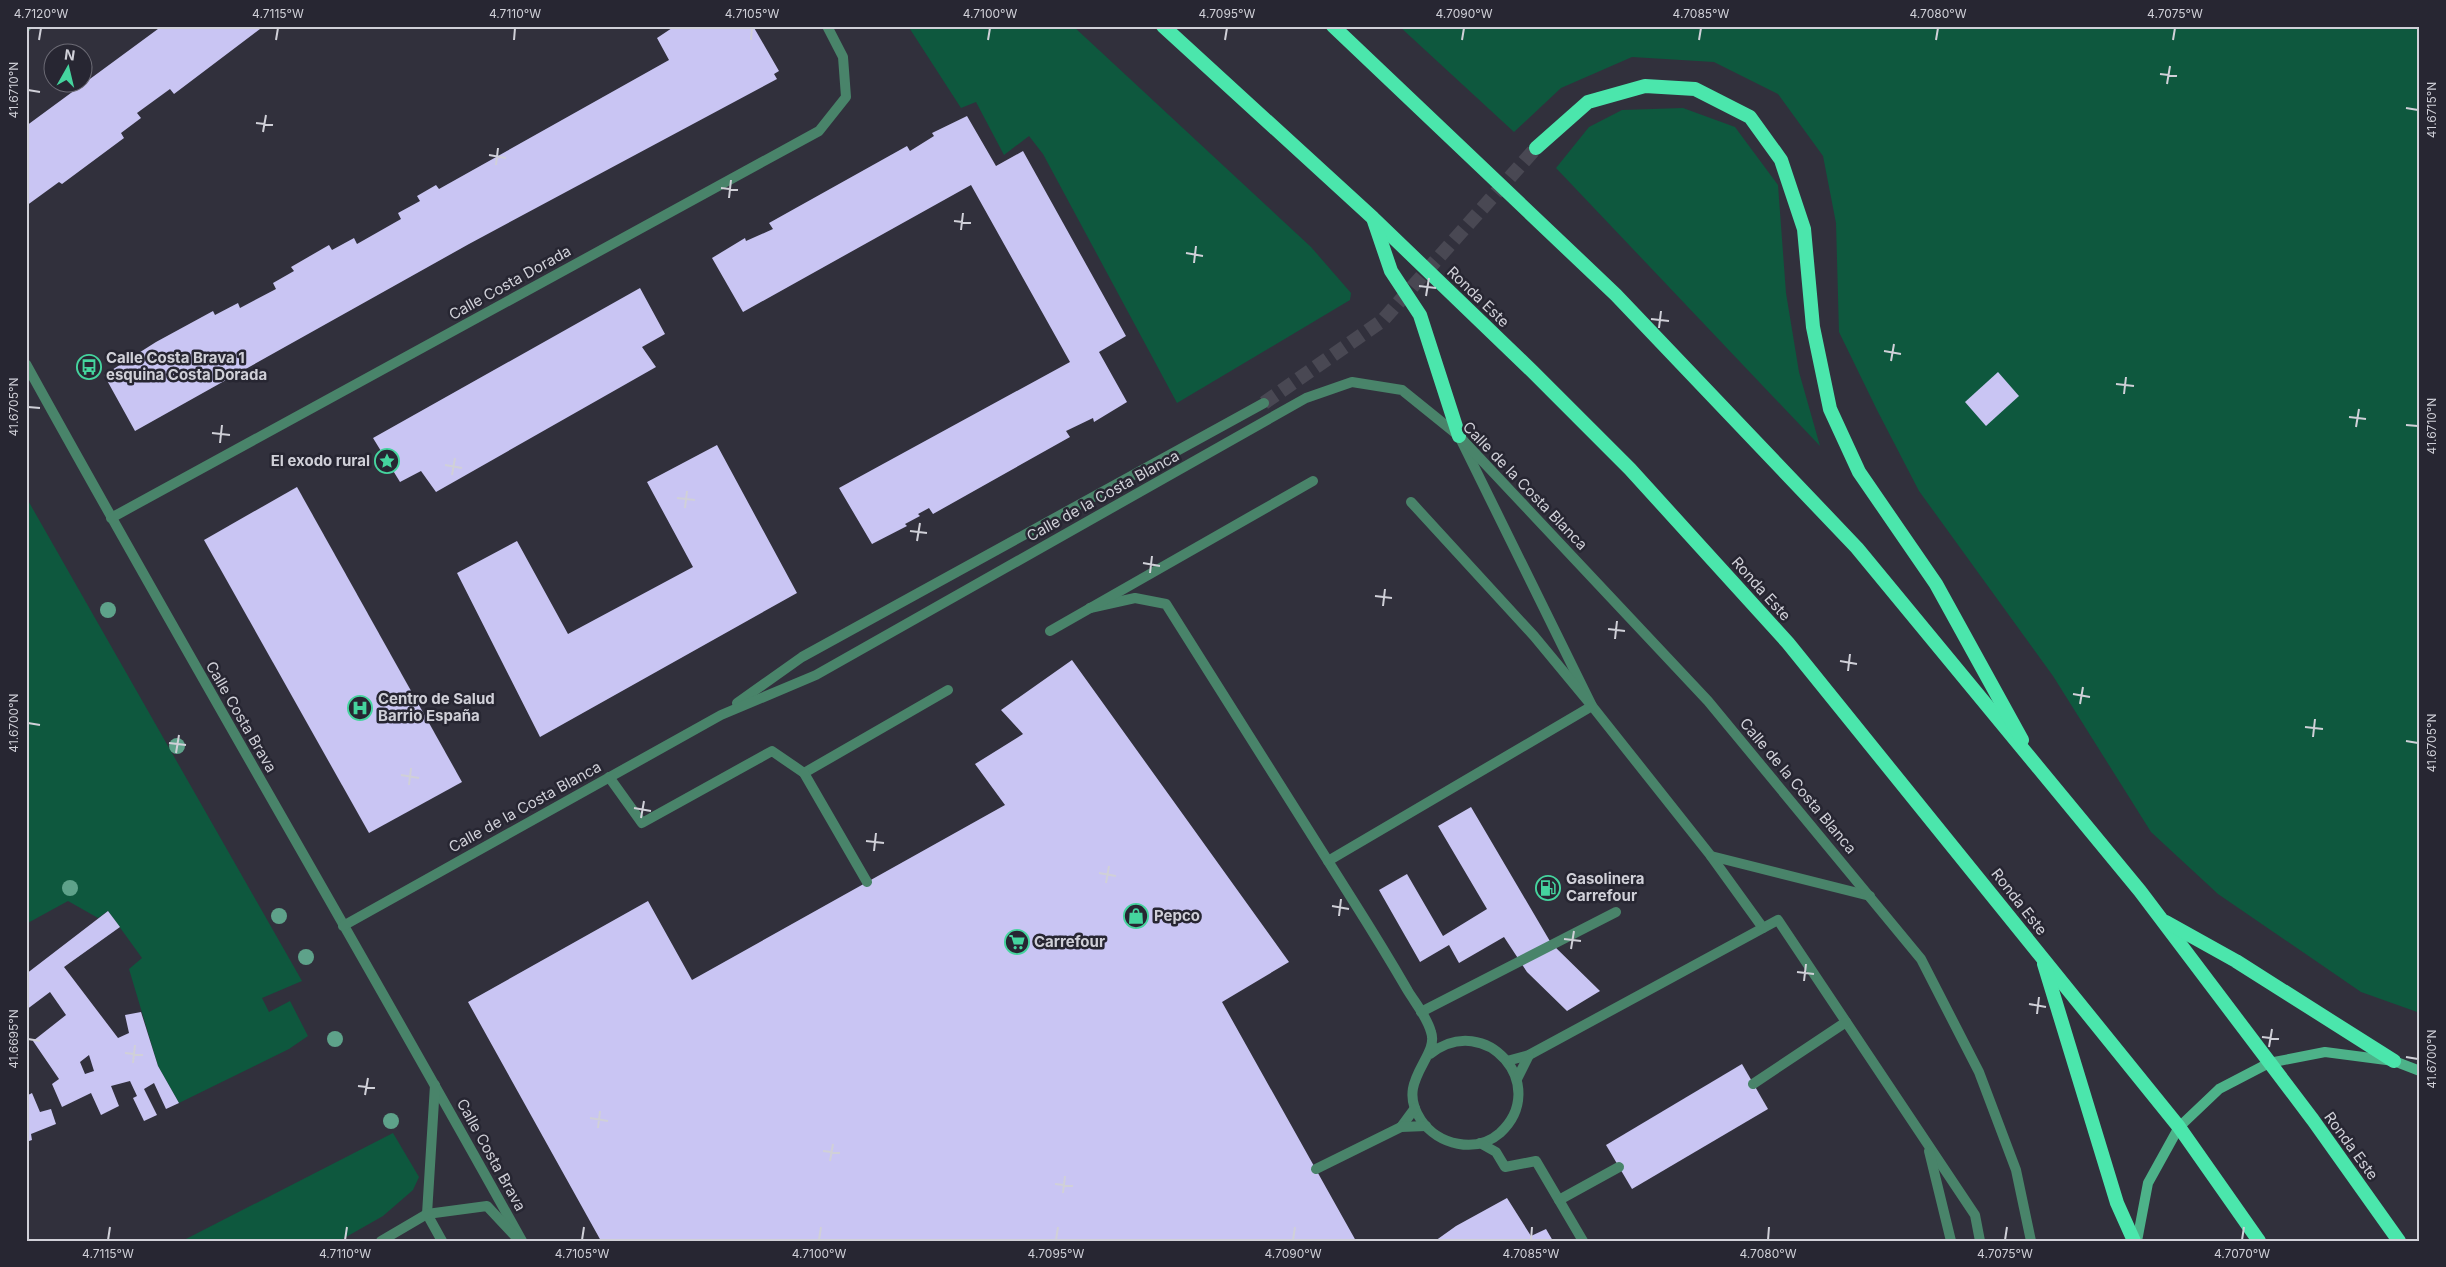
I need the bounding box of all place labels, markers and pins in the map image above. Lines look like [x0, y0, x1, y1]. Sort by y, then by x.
place label: Calle Costa Brava 1 esquina Costa Dorada [106, 348, 267, 384]
bus stop icon: Calle Costa Brava 1 esquina Costa Dorada [76, 354, 102, 380]
place icon: El exodo rural [374, 448, 400, 474]
place label: El exodo rural [271, 451, 370, 470]
place label: Centro de Salud Barrio España [378, 689, 495, 725]
hospital icon: Centro de Salud Barrio España [347, 695, 373, 721]
place label: Gasolinera Carrefour [1566, 869, 1645, 905]
fuel station icon: Gasolinera Carrefour [1535, 875, 1561, 901]
shop icon: Pepco [1123, 903, 1149, 929]
place label: Pepco [1154, 906, 1200, 925]
supermarket icon: Carrefour [1004, 929, 1030, 955]
place label: Carrefour [1034, 932, 1105, 951]

